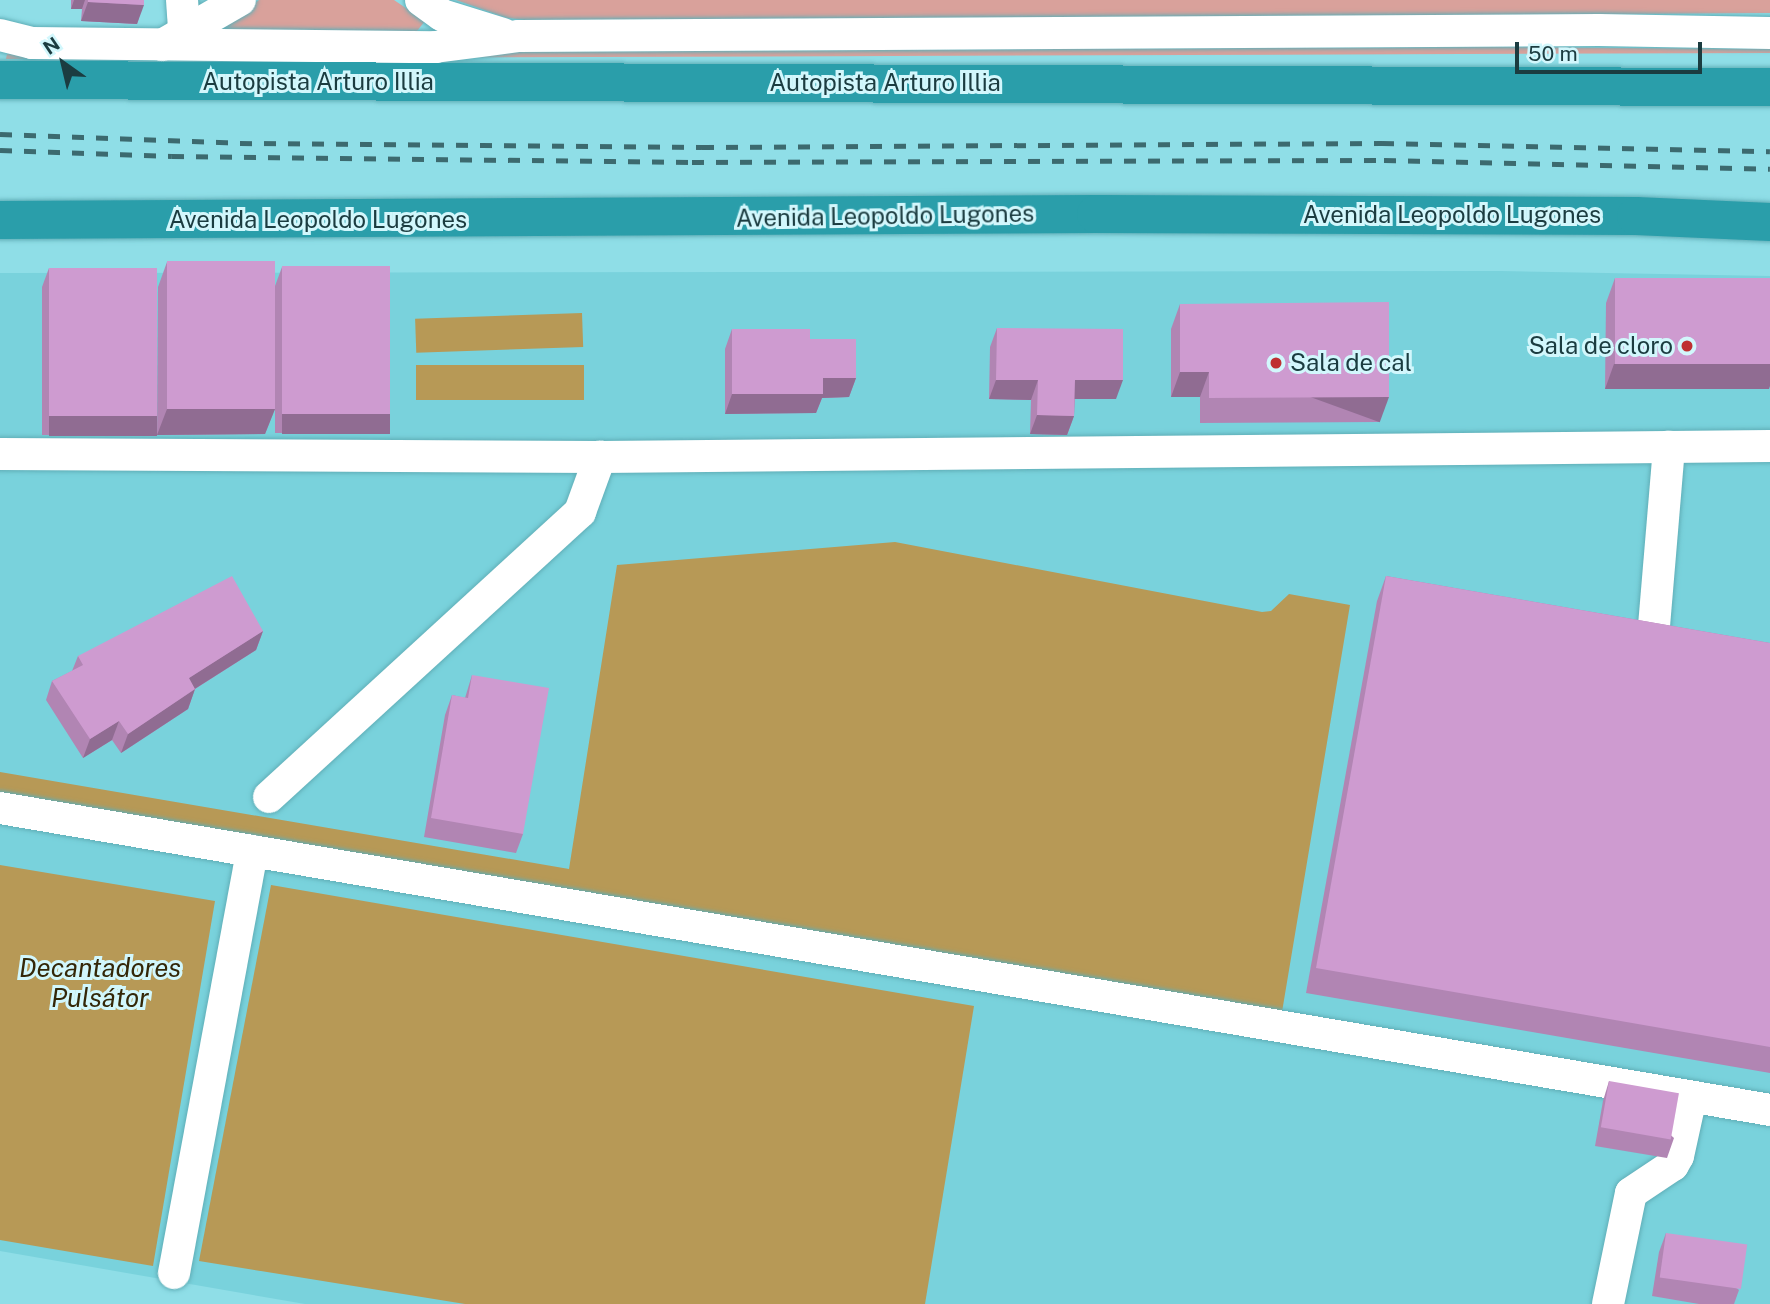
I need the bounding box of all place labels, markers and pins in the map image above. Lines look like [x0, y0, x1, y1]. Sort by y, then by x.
place label: Sala de cloro [1528, 332, 1673, 360]
marker: Sala de cloro [1679, 338, 1695, 354]
place label: Sala de cal [1290, 349, 1413, 377]
marker: Sala de cal [1268, 355, 1284, 371]

